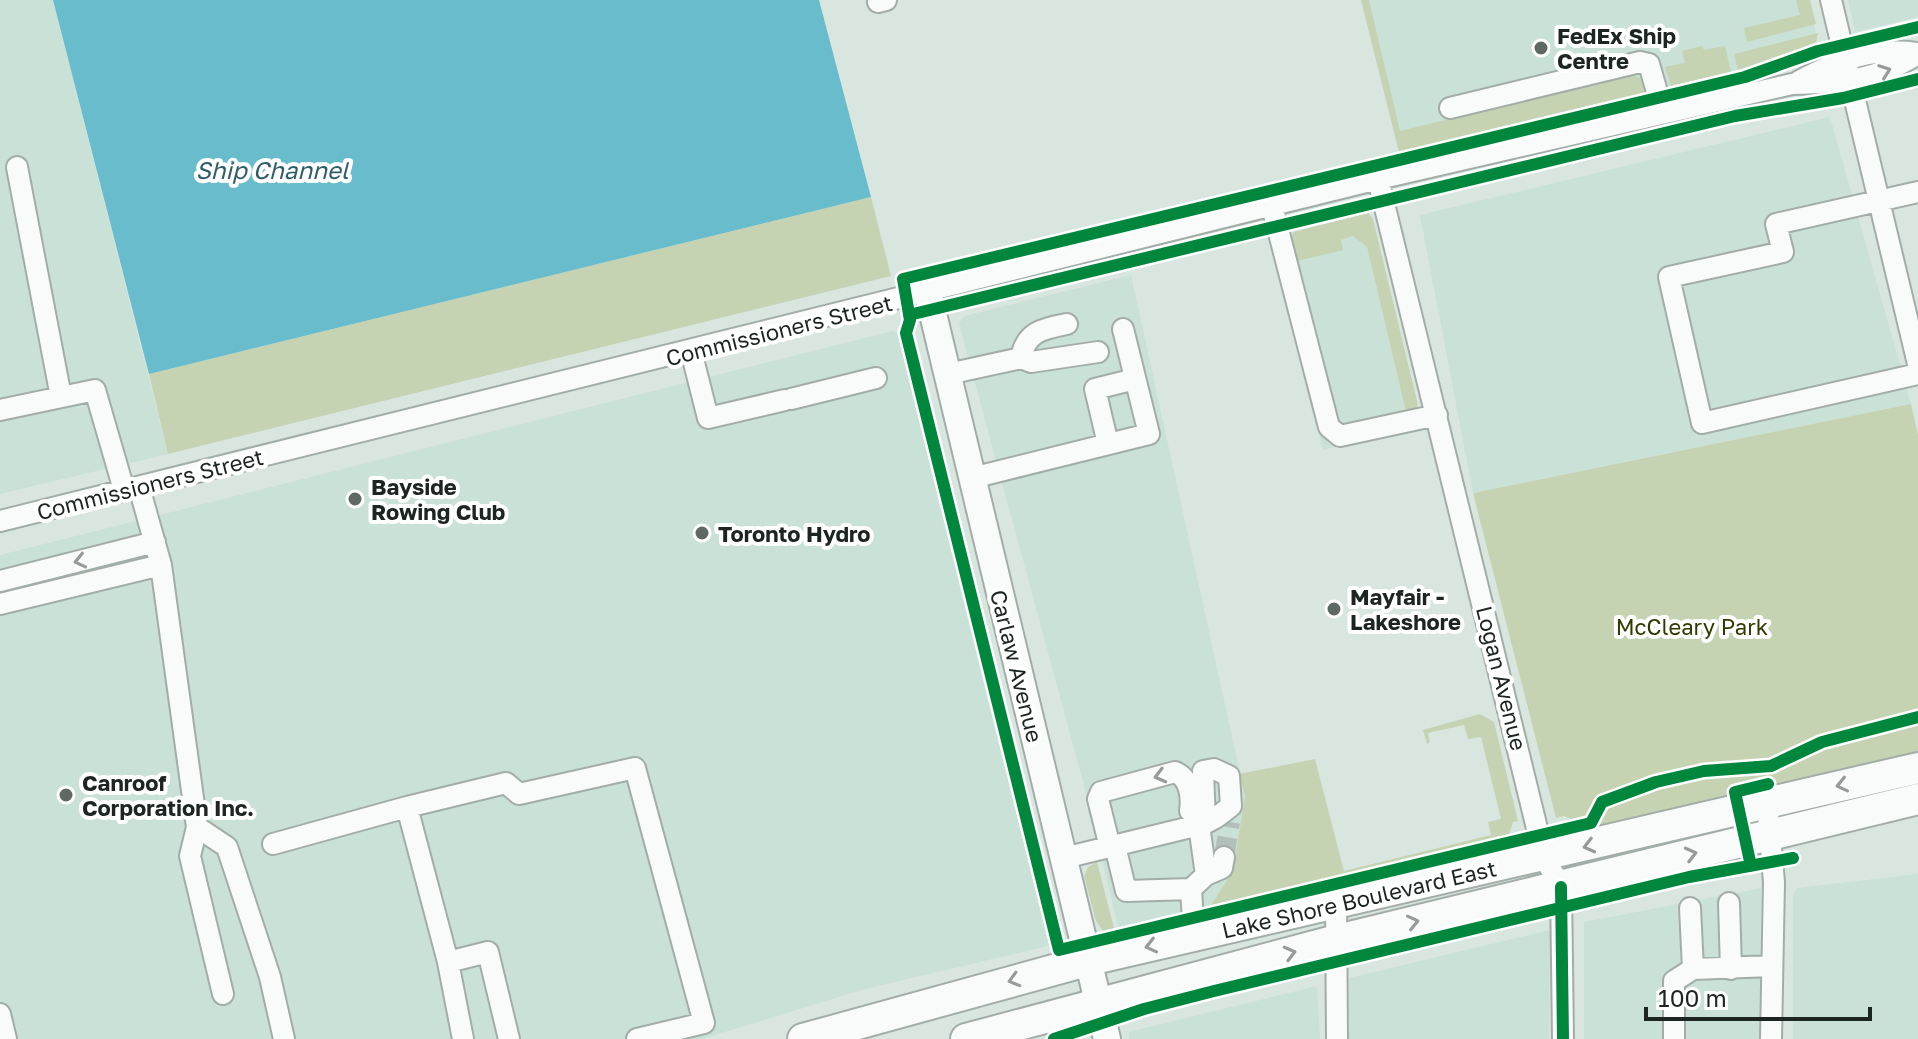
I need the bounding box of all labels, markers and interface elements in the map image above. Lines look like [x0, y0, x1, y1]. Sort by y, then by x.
place label: FedEx Ship Centre [1557, 22, 1676, 74]
marker: FedEx Ship Centre [1532, 39, 1550, 57]
one-way arrow [1877, 65, 1891, 81]
water label: Ship Channel [195, 155, 350, 184]
street label: Commissioners Street [663, 289, 895, 371]
street label: Commissioners Street [34, 443, 266, 525]
place label: Bayside Rowing Club [371, 473, 505, 525]
marker: Bayside Rowing Club [346, 490, 364, 508]
place label: Toronto Hydro [718, 520, 870, 547]
marker: Toronto Hydro [693, 524, 711, 542]
one-way arrow [73, 552, 87, 569]
place label: Mayfair - Lakeshore [1350, 583, 1461, 635]
street label: Carlaw Avenue [985, 587, 1049, 745]
marker: Mayfair - Lakeshore [1325, 600, 1343, 618]
street label: Logan Avenue [1471, 603, 1533, 753]
park label: McCleary Park [1616, 613, 1768, 640]
one-way arrow [1153, 767, 1167, 783]
place label: Canroof Corporation Inc. [82, 769, 254, 821]
one-way arrow [1836, 776, 1849, 793]
marker: Canroof Corporation Inc. [57, 786, 75, 804]
one-way arrow [1583, 836, 1596, 853]
one-way arrow [1684, 847, 1698, 864]
street label: Lake Shore Boulevard East [1219, 854, 1499, 944]
one-way arrow [1406, 914, 1419, 931]
one-way arrow [1145, 937, 1159, 954]
one-way arrow [1282, 945, 1296, 962]
one-way arrow [1008, 971, 1022, 987]
scale bar [1646, 971, 1870, 1021]
text: 100 m [1658, 983, 1727, 1012]

